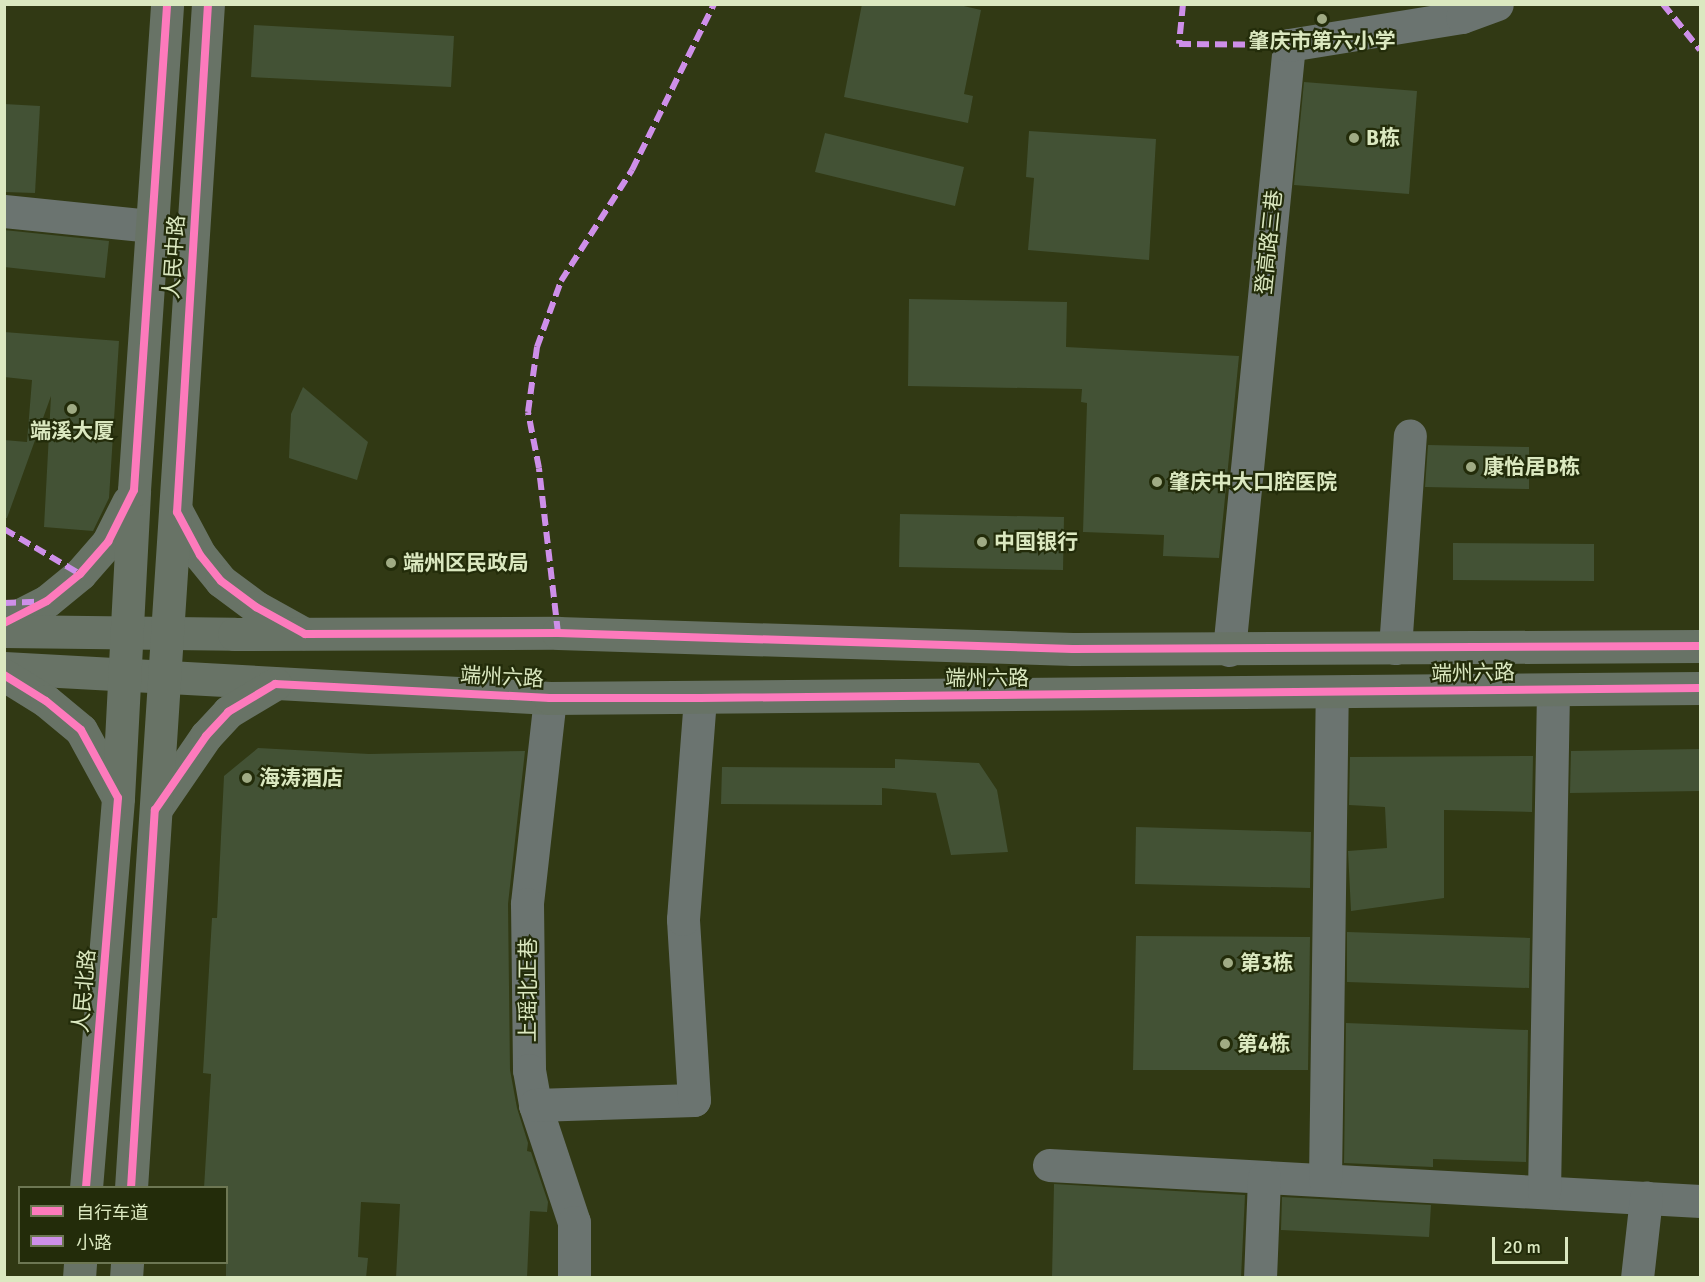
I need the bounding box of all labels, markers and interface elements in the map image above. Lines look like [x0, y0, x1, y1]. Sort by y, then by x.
marker: 肇庆市第六小学 [1315, 12, 1329, 26]
place label: 肇庆市第六小学 [1249, 28, 1395, 54]
place label: B栋 [1366, 125, 1400, 151]
marker: B栋 [1347, 131, 1361, 145]
street label: 登高路三巷 [1251, 188, 1287, 296]
street label: 人民中路 [159, 214, 189, 300]
marker: 端溪大厦 [65, 402, 79, 416]
place label: 端溪大厦 [30, 418, 114, 444]
place label: 康怡居B栋 [1483, 454, 1580, 480]
marker: 康怡居B栋 [1464, 460, 1478, 474]
place label: 肇庆中大口腔医院 [1169, 469, 1337, 495]
marker: 肇庆中大口腔医院 [1150, 475, 1164, 489]
place label: 中国银行 [994, 529, 1078, 555]
marker: 中国银行 [975, 535, 989, 549]
place label: 端州区民政局 [403, 550, 529, 576]
marker: 端州区民政局 [384, 556, 398, 570]
street label: 端州六路 [1431, 660, 1515, 686]
street label: 端州六路 [459, 662, 545, 692]
street label: 端州六路 [945, 665, 1029, 691]
place label: 海涛酒店 [259, 765, 343, 791]
marker: 海涛酒店 [240, 771, 254, 785]
street label: 上瑶北正巷 [515, 938, 541, 1042]
street label: 人民北路 [68, 948, 100, 1034]
place label: 第3栋 [1240, 950, 1293, 976]
marker: 第3栋 [1221, 956, 1235, 970]
place label: 第4栋 [1237, 1031, 1290, 1057]
marker: 第4栋 [1218, 1037, 1232, 1051]
legend [18, 1186, 228, 1264]
text: 自行车道 [76, 1202, 148, 1224]
scale bar [1495, 1225, 1572, 1263]
text: 小路 [76, 1232, 112, 1254]
text: 20 m [1503, 1236, 1541, 1258]

